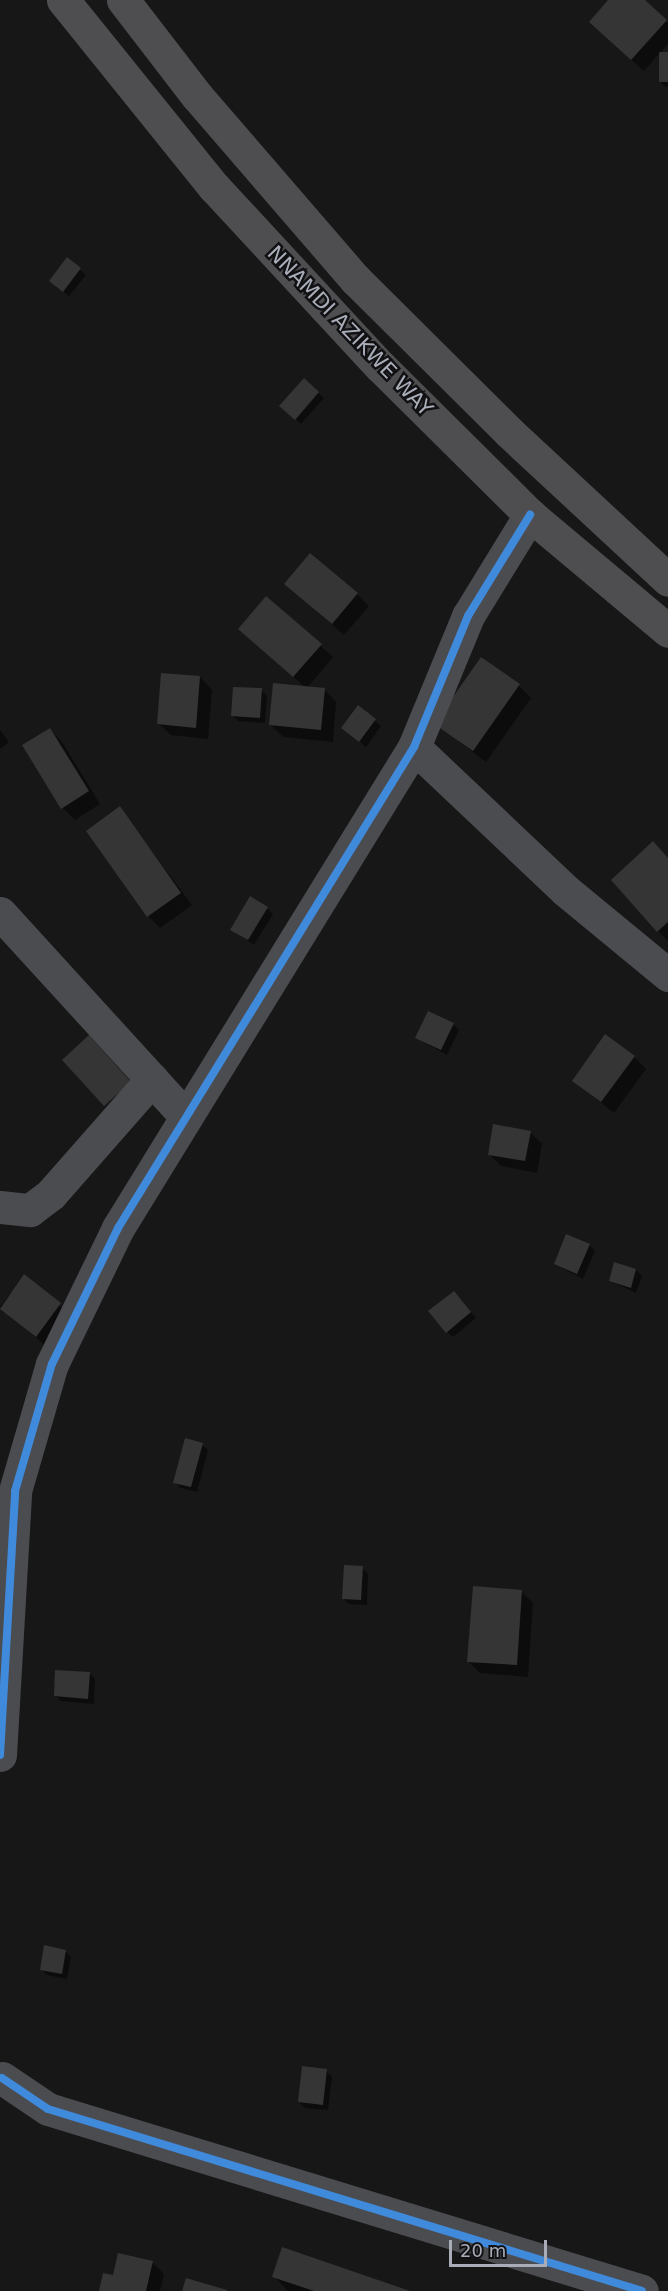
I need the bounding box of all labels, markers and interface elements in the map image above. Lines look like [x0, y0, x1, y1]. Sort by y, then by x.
street label: NNAMDI AZIKWE WAY [262, 241, 438, 421]
scale bar [452, 2228, 550, 2266]
text: 20 m [460, 2240, 506, 2261]

